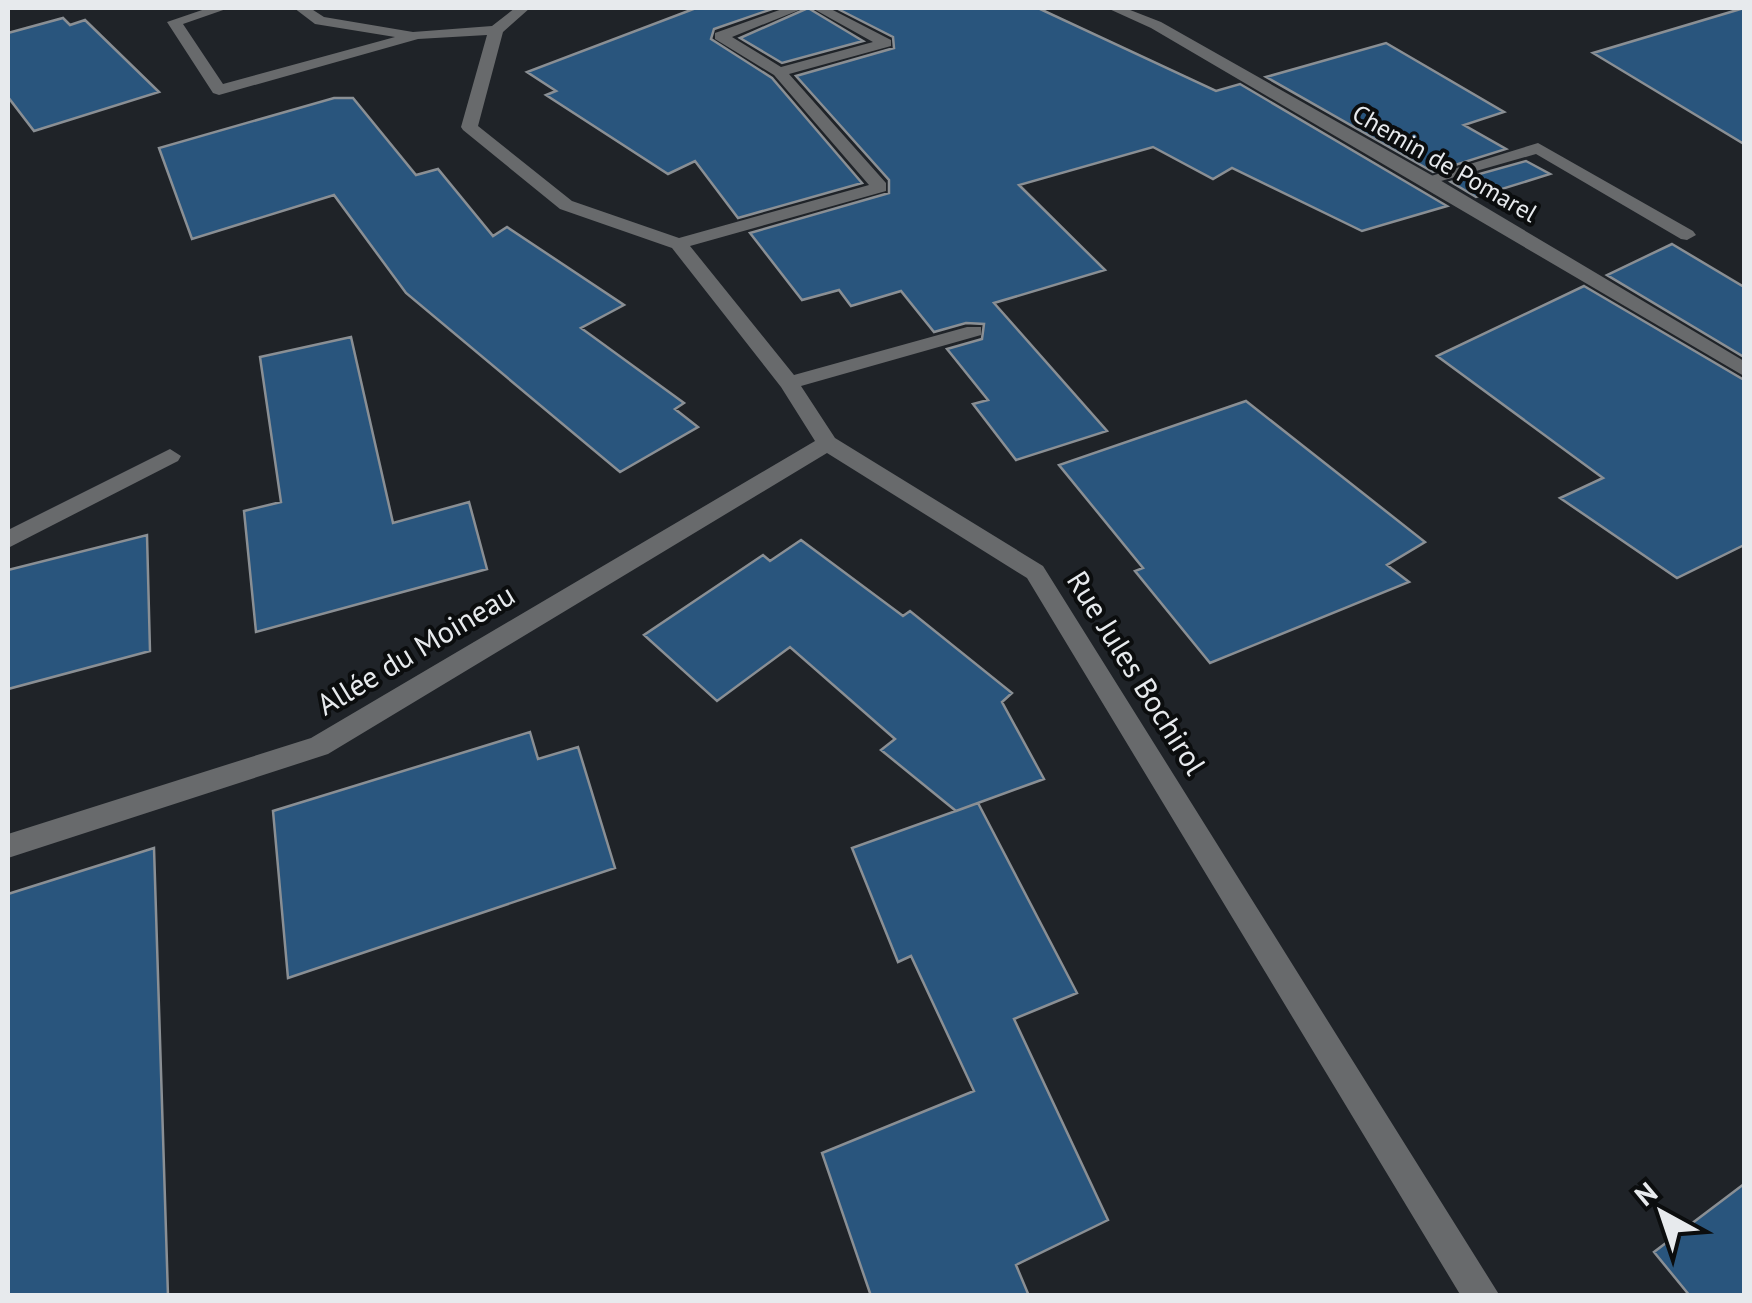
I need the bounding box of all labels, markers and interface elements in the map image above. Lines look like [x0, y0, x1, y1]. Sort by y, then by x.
street label: Chemin de Pomarel [1347, 97, 1544, 229]
street label: Rue Jules Bochirol [1059, 563, 1216, 782]
street label: Allée du Moineau [309, 574, 521, 723]
north arrow [1612, 1163, 1712, 1263]
text: N [1627, 1173, 1665, 1214]

